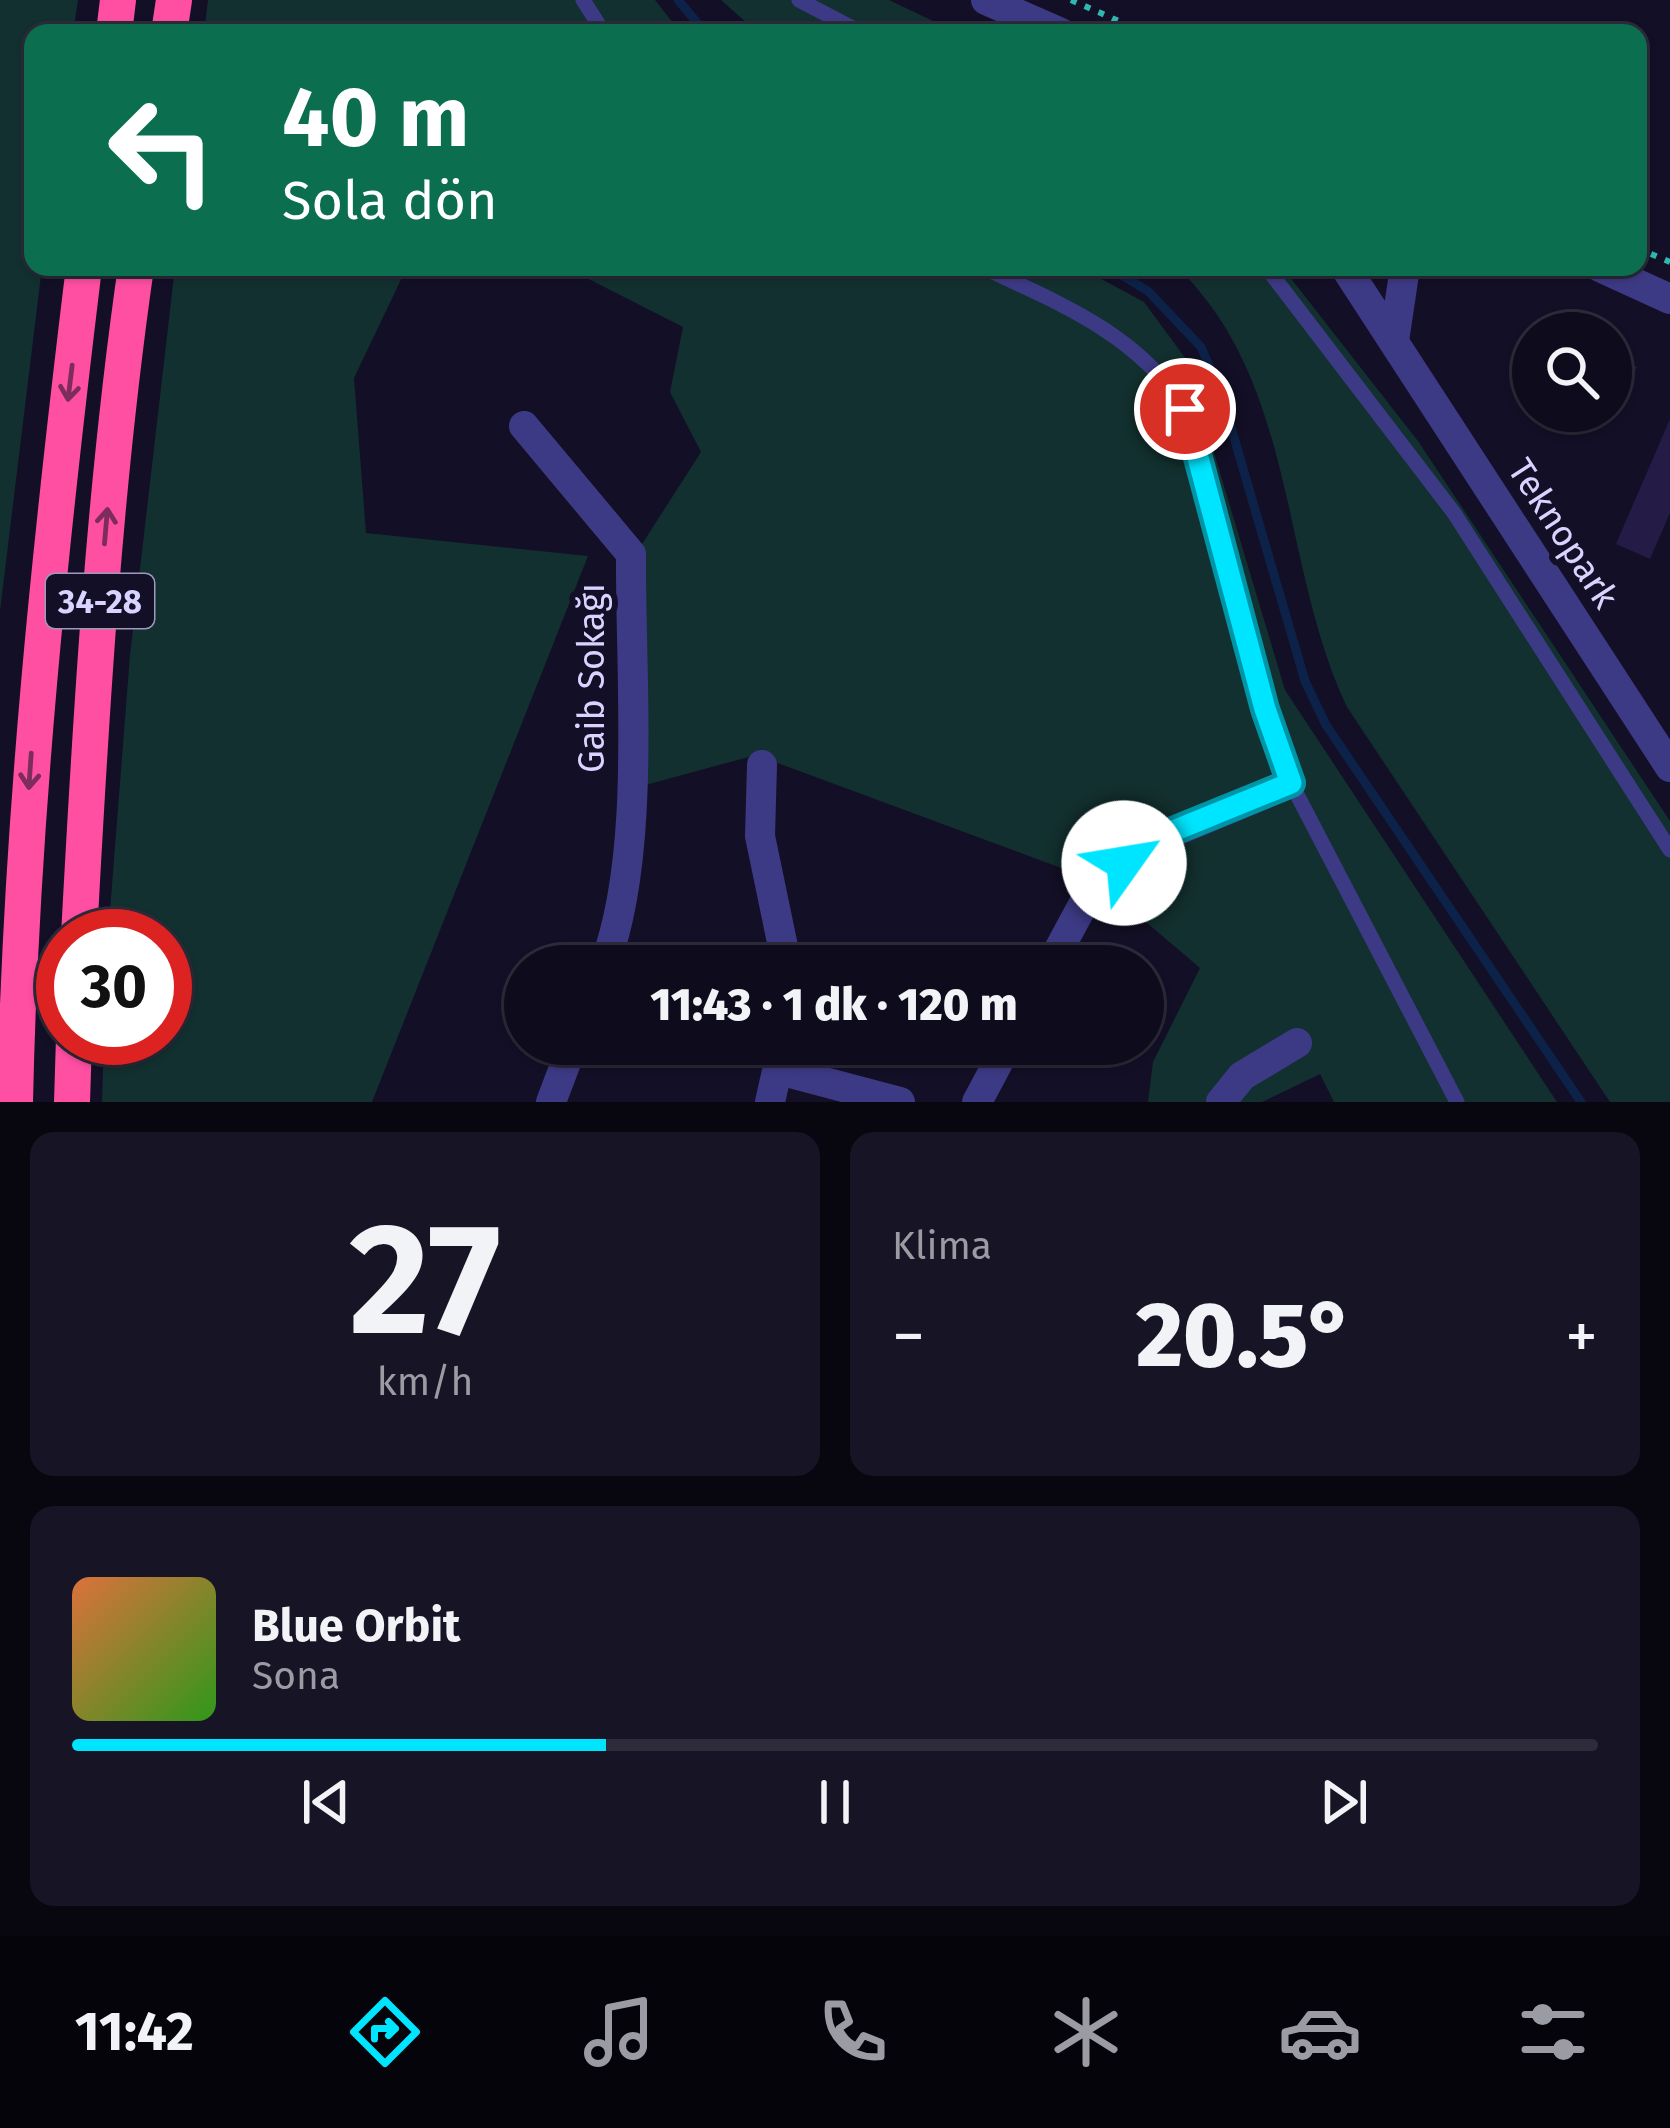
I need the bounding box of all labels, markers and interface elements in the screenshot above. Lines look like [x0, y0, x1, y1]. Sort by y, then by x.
text: 40 m [282, 67, 470, 168]
icon: left [84, 72, 240, 228]
text: Sola dön [282, 169, 498, 233]
map controls [1512, 312, 1632, 432]
button: search [1512, 312, 1632, 432]
pin [1134, 358, 1236, 460]
one-way arrow [58, 363, 80, 402]
icon: arrive [1152, 376, 1218, 442]
street label: Teknopark [1498, 450, 1628, 617]
one-way arrow [95, 507, 118, 546]
road number: 34-28 [46, 574, 154, 628]
street label: Gaib Sokağı [570, 583, 614, 773]
one-way arrow [19, 751, 42, 790]
position arrow [1061, 800, 1187, 926]
speed limit sign: 30 [36, 909, 192, 1065]
text: 11:43 · 1 dk · 120 m [650, 978, 1018, 1032]
text: 27 [349, 1187, 501, 1374]
text: Klima [892, 1223, 992, 1269]
text: 20.5° [1136, 1282, 1354, 1390]
text: − [892, 1297, 925, 1376]
text: + [1565, 1297, 1598, 1376]
text: km/h [377, 1359, 473, 1405]
text: Blue Orbit [252, 1599, 460, 1653]
text: Sona [252, 1653, 340, 1699]
icon: previous [293, 1769, 359, 1835]
icon: pause [802, 1769, 868, 1835]
icon: next [1311, 1769, 1377, 1835]
icon: directions [343, 1990, 427, 2074]
icon: music [577, 1990, 661, 2074]
icon: phone [811, 1990, 895, 2074]
icon: climate [1044, 1990, 1128, 2074]
icon: car [1278, 1990, 1362, 2074]
icon: filters [1511, 1990, 1595, 2074]
text: 11:42 [75, 2000, 194, 2064]

